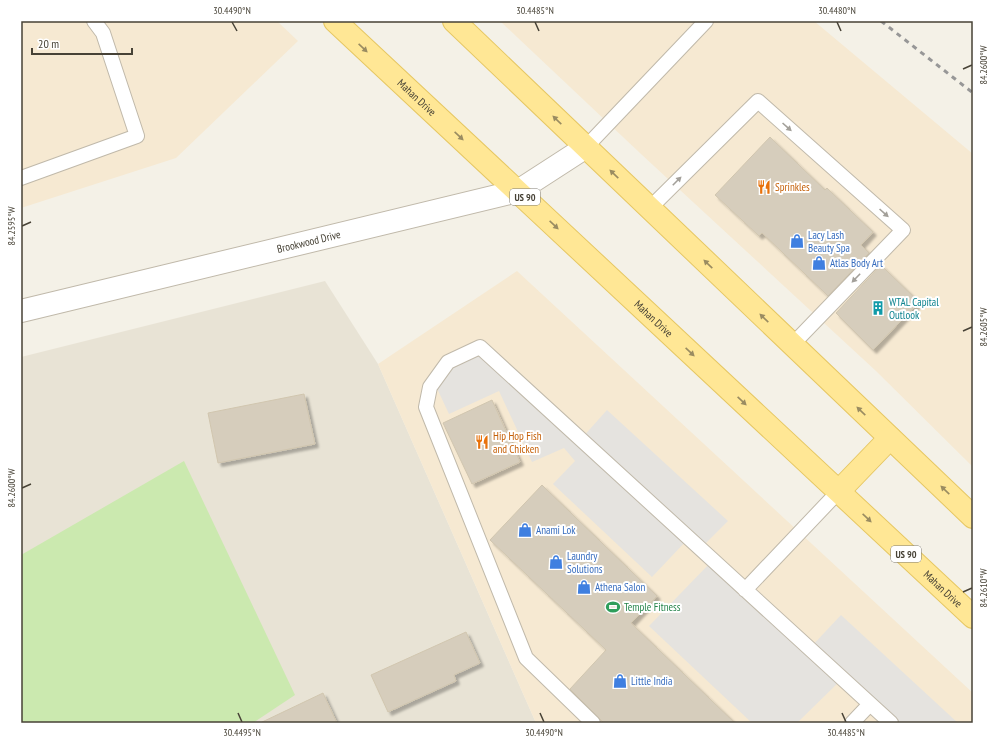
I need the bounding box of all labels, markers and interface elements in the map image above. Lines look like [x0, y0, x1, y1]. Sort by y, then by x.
text: 30.4490°N [213, 4, 251, 17]
text: 30.4485°N [516, 4, 554, 17]
text: 30.4480°N [818, 4, 856, 17]
scale bar [32, 30, 132, 56]
text: 20 m [38, 36, 59, 51]
one-way arrow [358, 43, 369, 52]
text: 84.2600°W [977, 45, 990, 84]
street label: Mahan Drive [395, 76, 439, 119]
one-way arrow [553, 116, 562, 125]
one-way arrow [782, 122, 792, 131]
one-way arrow [454, 131, 464, 141]
one-way arrow [609, 169, 619, 179]
one-way arrow [673, 176, 682, 186]
restaurant icon: Sprinkles [756, 179, 772, 195]
place label: Sprinkles [775, 180, 810, 194]
road number: US 90 [510, 189, 540, 205]
text: 84.2595°W [5, 206, 18, 245]
one-way arrow [879, 209, 889, 218]
one-way arrow [549, 220, 559, 229]
street label: Brookwood Drive [275, 227, 342, 256]
place label: Lacy Lash Beauty Spa [808, 228, 850, 255]
shop icon: Lacy Lash Beauty Spa [789, 233, 805, 249]
shop icon: Atlas Body Art [811, 255, 827, 271]
place label: Atlas Body Art [830, 256, 883, 270]
one-way arrow [703, 259, 713, 269]
one-way arrow [852, 273, 861, 283]
place label: WTAL Capital Outlook [889, 295, 939, 322]
street label: Mahan Drive [631, 297, 676, 340]
building icon: WTAL Capital Outlook [870, 300, 886, 316]
text: 84.2605°W [977, 307, 990, 346]
one-way arrow [759, 313, 769, 323]
one-way arrow [685, 347, 695, 356]
one-way arrow [738, 396, 747, 405]
one-way arrow [856, 406, 866, 416]
place label: Hip Hop Fish and Chicken [493, 429, 542, 456]
restaurant icon: Hip Hop Fish and Chicken [474, 434, 490, 450]
text: 84.2600°W [5, 468, 18, 507]
one-way arrow [940, 486, 950, 495]
one-way arrow [862, 513, 873, 522]
shop icon: Anami Lok [517, 522, 533, 538]
place label: Anami Lok [536, 523, 576, 537]
road number: US 90 [891, 546, 921, 562]
place label: Laundry Solutions [567, 549, 603, 576]
shop icon: Laundry Solutions [548, 554, 564, 570]
street label: Mahan Drive [921, 568, 966, 611]
text: 84.2610°W [977, 568, 990, 607]
shop icon: Athena Salon [576, 579, 592, 595]
place label: Athena Salon [595, 580, 645, 594]
sports icon: Temple Fitness [605, 599, 621, 615]
place label: Temple Fitness [624, 600, 681, 614]
shop icon: Little India [612, 673, 628, 689]
place label: Little India [631, 674, 672, 688]
text: 30.4495°N [223, 726, 261, 739]
text: 30.4490°N [525, 726, 563, 739]
text: 30.4485°N [827, 726, 865, 739]

